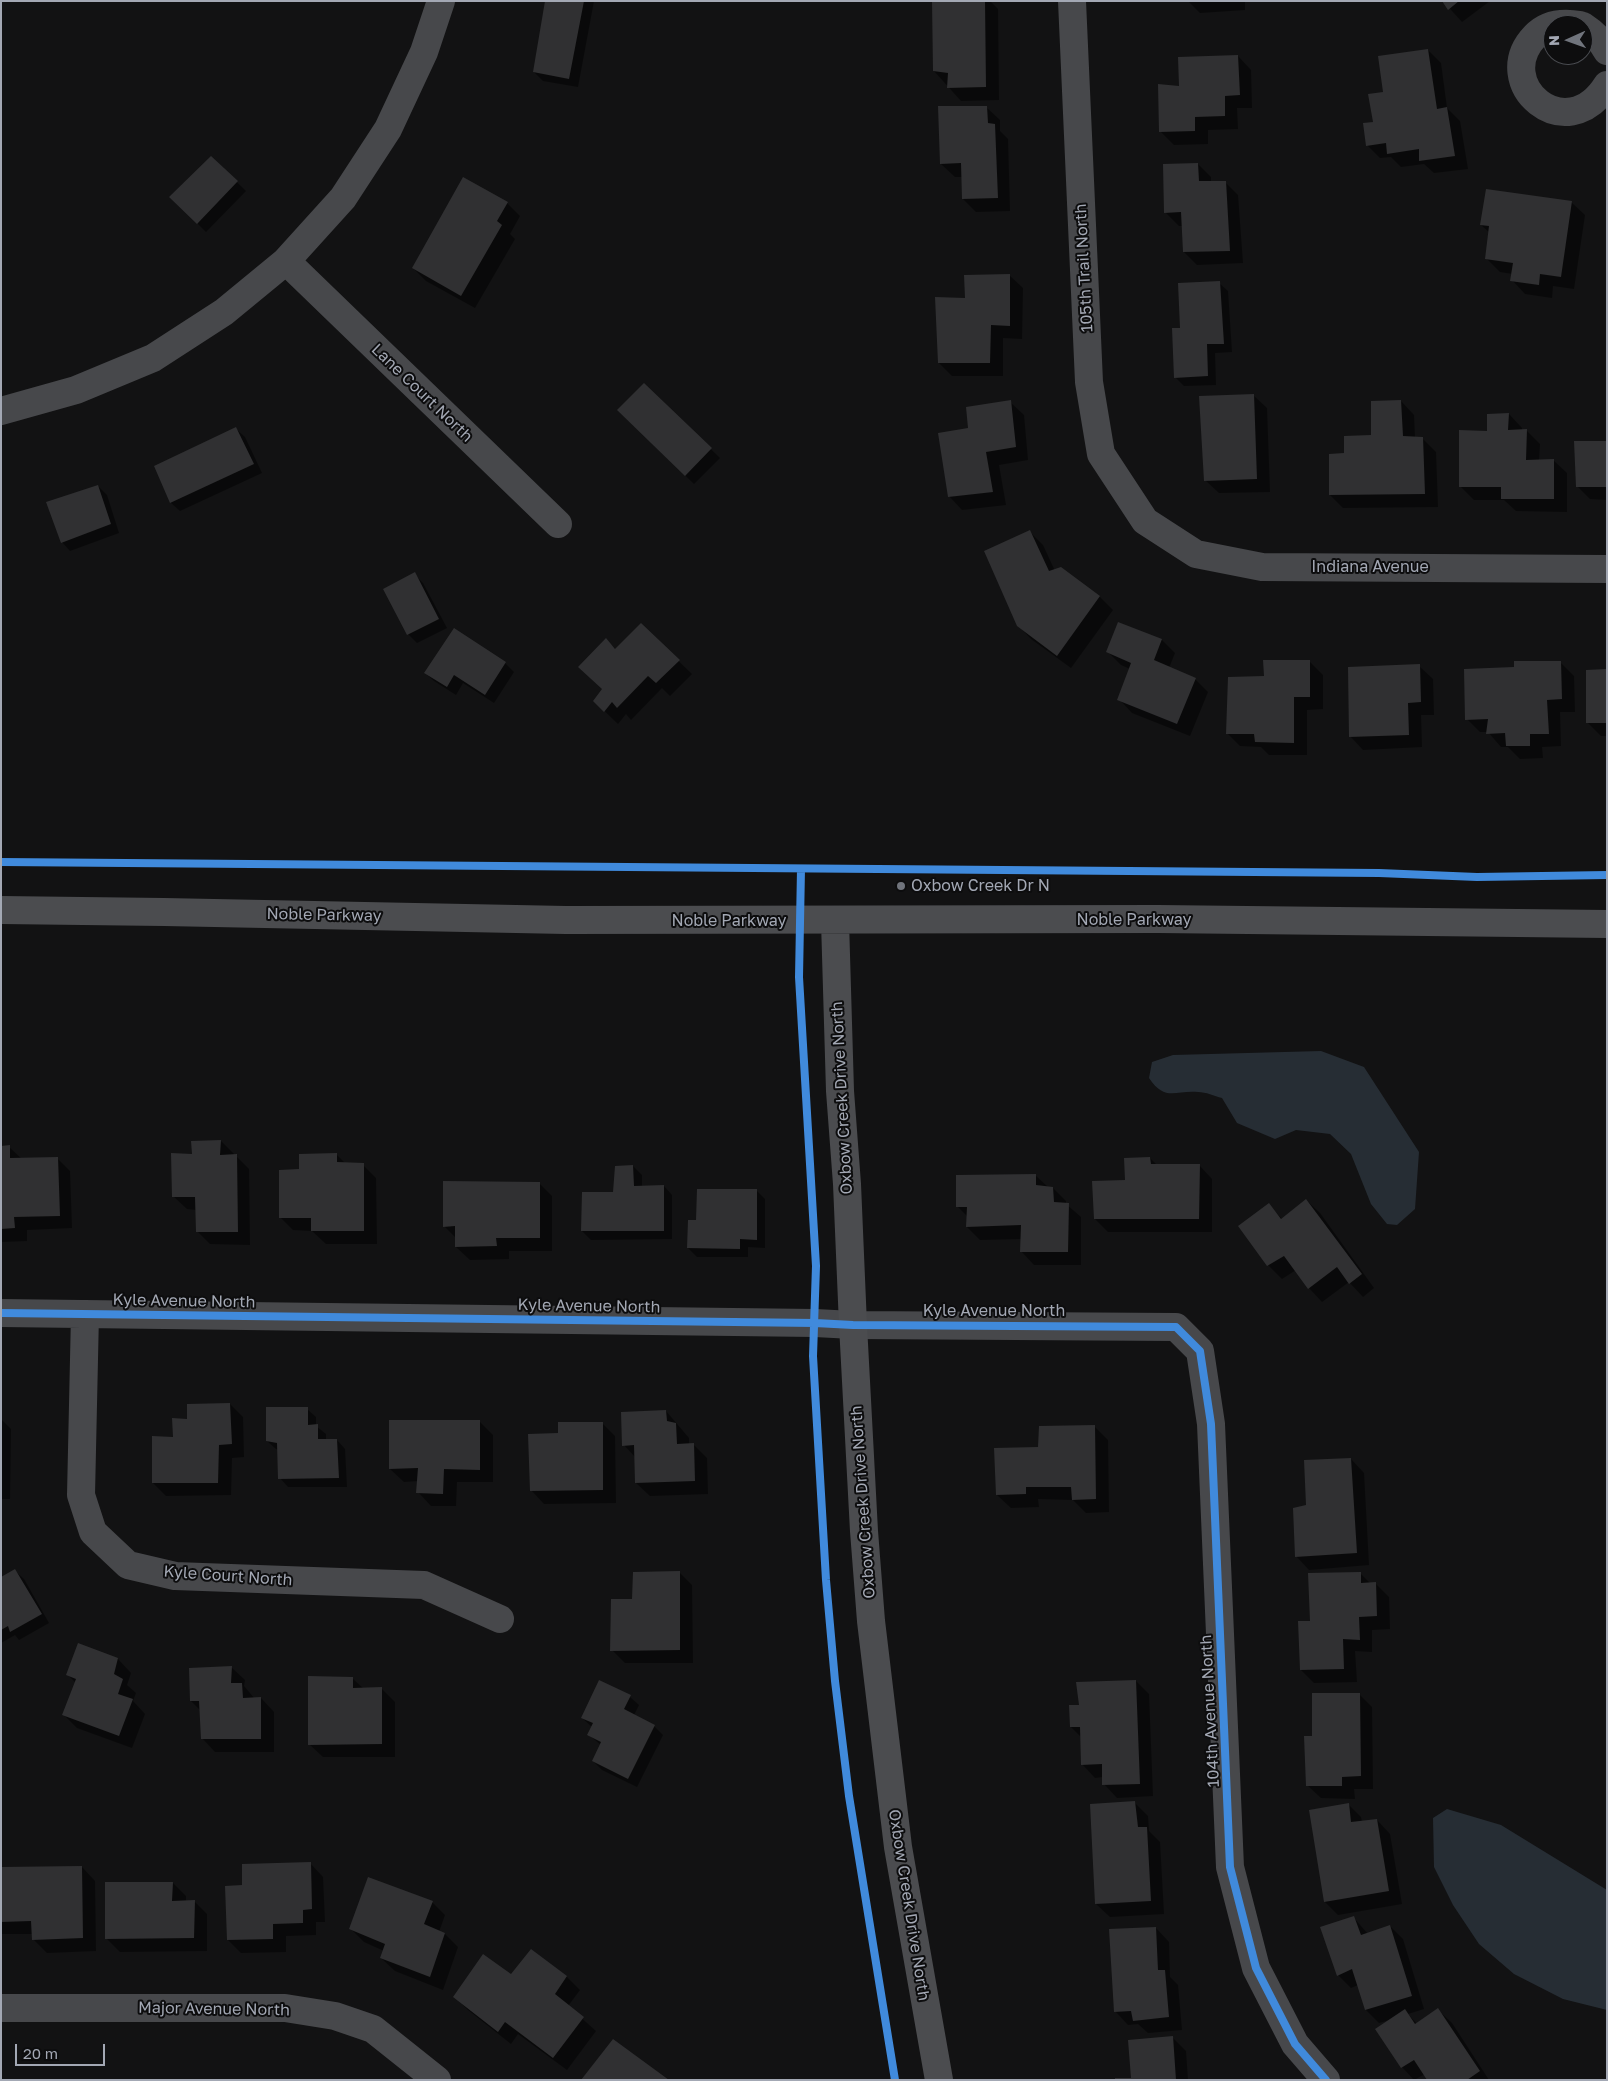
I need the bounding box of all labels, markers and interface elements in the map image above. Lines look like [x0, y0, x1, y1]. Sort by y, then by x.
north arrow [1543, 15, 1593, 65]
text: N [1545, 35, 1562, 46]
street label: 105th Trail North [1071, 203, 1097, 333]
street label: Lane Court North [367, 340, 477, 446]
street label: Indiana Avenue [1311, 557, 1429, 577]
place label: Oxbow Creek Dr N [911, 876, 1050, 896]
marker: Oxbow Creek Dr N [895, 880, 907, 892]
street label: Noble Parkway [266, 904, 382, 926]
street label: Noble Parkway [1077, 910, 1191, 930]
street label: Noble Parkway [672, 911, 786, 931]
street label: Oxbow Creek Drive North [827, 1001, 857, 1195]
street label: Kyle Avenue North [113, 1290, 255, 1312]
street label: Kyle Avenue North [518, 1295, 660, 1317]
street label: Kyle Avenue North [923, 1301, 1065, 1321]
street label: Oxbow Creek Drive North [847, 1405, 879, 1599]
street label: Kyle Court North [163, 1562, 293, 1590]
street label: 104th Avenue North [1196, 1634, 1224, 1788]
street label: Oxbow Creek Drive North [884, 1808, 934, 2002]
street label: Major Avenue North [138, 1998, 290, 2020]
scale bar [18, 2034, 108, 2066]
text: 20 m [23, 2044, 58, 2062]

